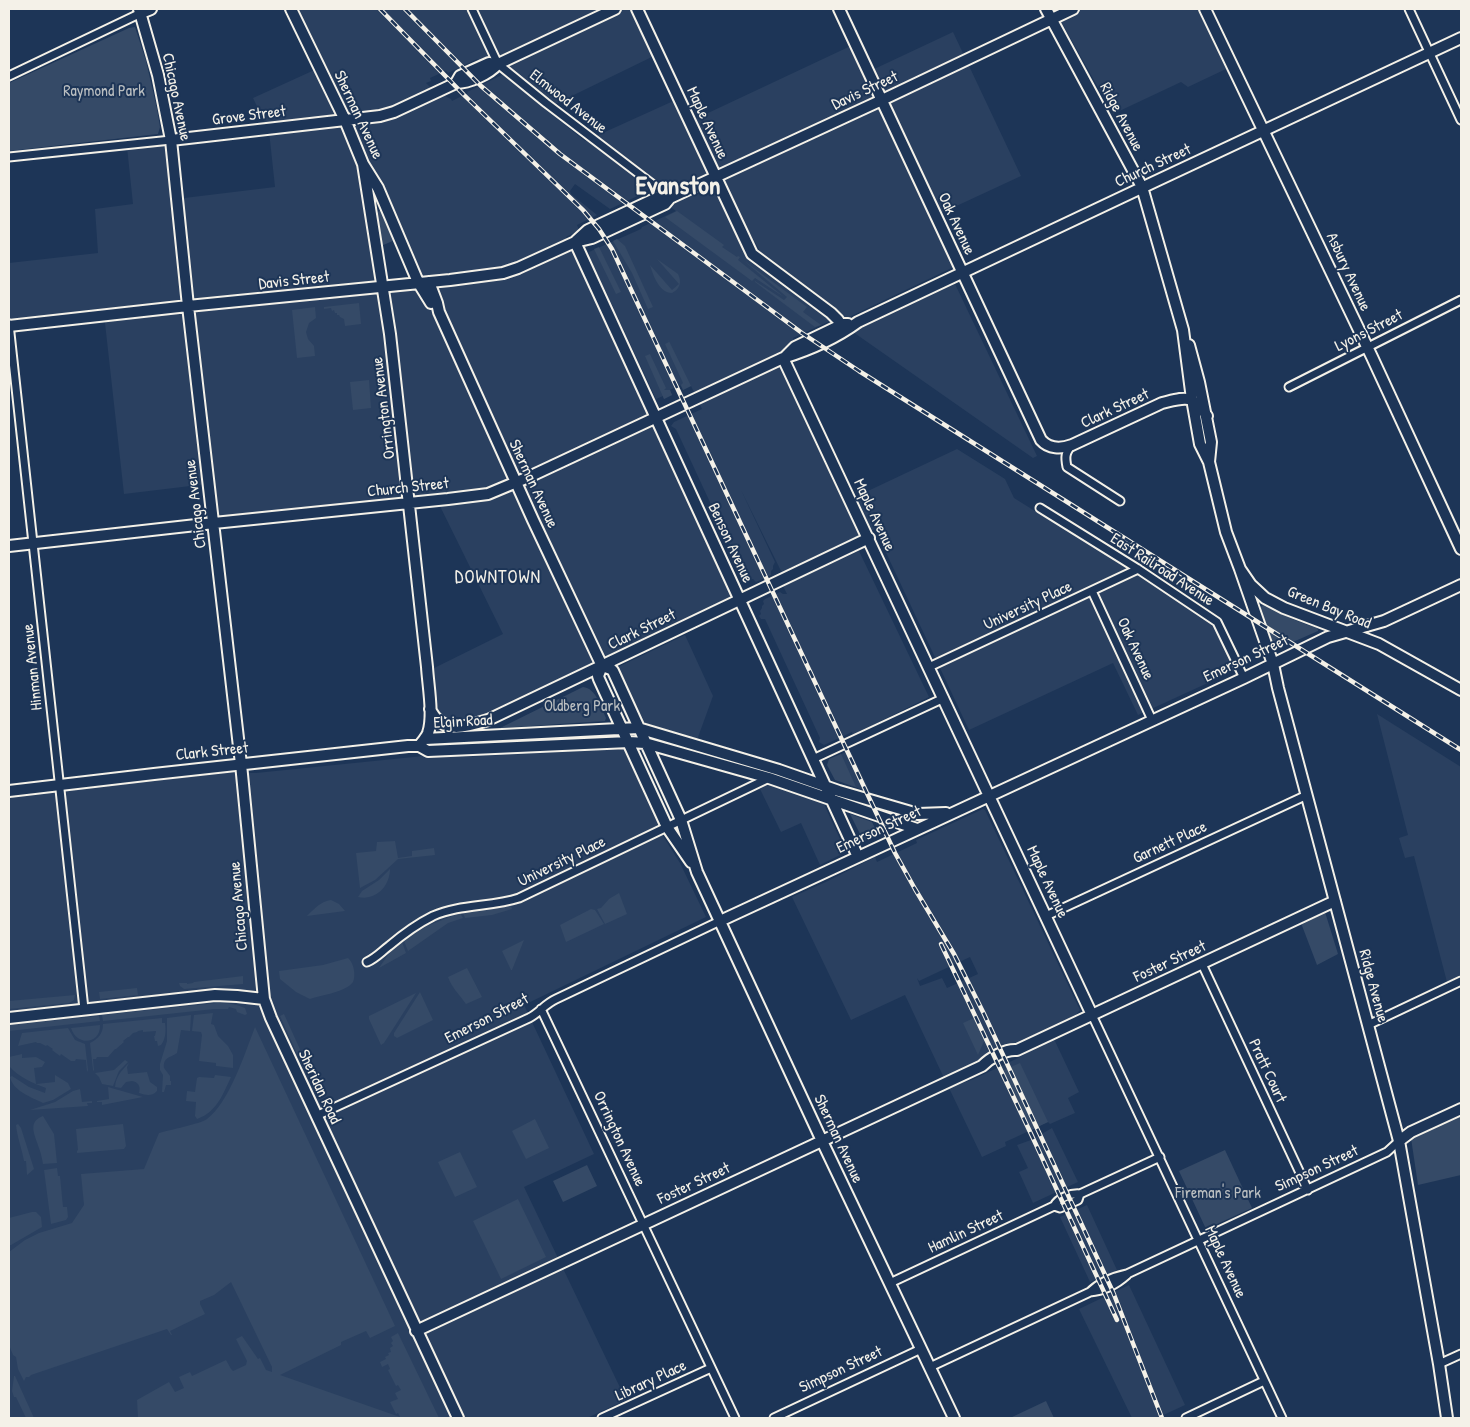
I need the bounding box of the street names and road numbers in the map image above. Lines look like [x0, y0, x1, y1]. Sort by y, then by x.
street label: Chicago Avenue [157, 51, 195, 143]
street label: Elmwood Avenue [525, 66, 611, 138]
street label: Davis Street [829, 67, 901, 115]
street label: Sherman Avenue [329, 68, 387, 162]
street label: Ridge Avenue [1095, 79, 1147, 155]
street label: Maple Avenue [682, 84, 732, 162]
street label: Grove Street [211, 102, 287, 130]
street label: Church Street [1112, 140, 1194, 192]
street label: Oak Avenue [933, 190, 979, 258]
street label: Asbury Avenue [1322, 230, 1374, 314]
street label: Davis Street [258, 268, 330, 294]
street label: Lyons Street [1332, 306, 1406, 356]
street label: Orrington Avenue [368, 356, 400, 460]
street label: Clark Street [1078, 385, 1152, 433]
street label: Sherman Avenue [504, 437, 562, 531]
street label: Chicago Avenue [181, 458, 211, 550]
street label: Church Street [366, 474, 450, 502]
street label: Maple Avenue [849, 476, 899, 554]
street label: Benson Avenue [703, 500, 757, 586]
street label: East Railroad Avenue [1107, 529, 1217, 611]
street label: University Place [981, 577, 1075, 635]
street label: Green Bay Road [1284, 583, 1374, 633]
street label: Clark Street [605, 605, 679, 655]
street label: Oak Avenue [1112, 615, 1158, 683]
street label: Hinman Avenue [19, 623, 47, 711]
street label: Emerson Street [1201, 631, 1291, 687]
street label: Elgin Road [433, 711, 493, 733]
street label: Clark Street [175, 739, 249, 765]
street label: Emerson Street [834, 802, 924, 858]
street label: Garnett Place [1130, 818, 1210, 868]
street label: University Place [515, 833, 609, 891]
street label: Maple Avenue [1022, 843, 1072, 921]
street label: Chicago Avenue [226, 861, 252, 951]
street label: Foster Street [1131, 937, 1209, 987]
street label: Ridge Avenue [1354, 947, 1392, 1025]
street label: Emerson Street [442, 990, 532, 1048]
street label: Pratt Court [1244, 1036, 1290, 1106]
street label: Sheridan Road [293, 1047, 345, 1127]
street label: Orrington Avenue [589, 1088, 649, 1190]
street label: Sherman Avenue [809, 1092, 867, 1186]
street label: Simpson Street [1272, 1141, 1362, 1197]
street label: Foster Street [655, 1159, 733, 1209]
street label: Hamlin Street [925, 1206, 1007, 1258]
street label: Maple Avenue [1200, 1223, 1250, 1301]
street label: Simpson Street [796, 1342, 886, 1398]
street label: Library Place [613, 1356, 689, 1406]

